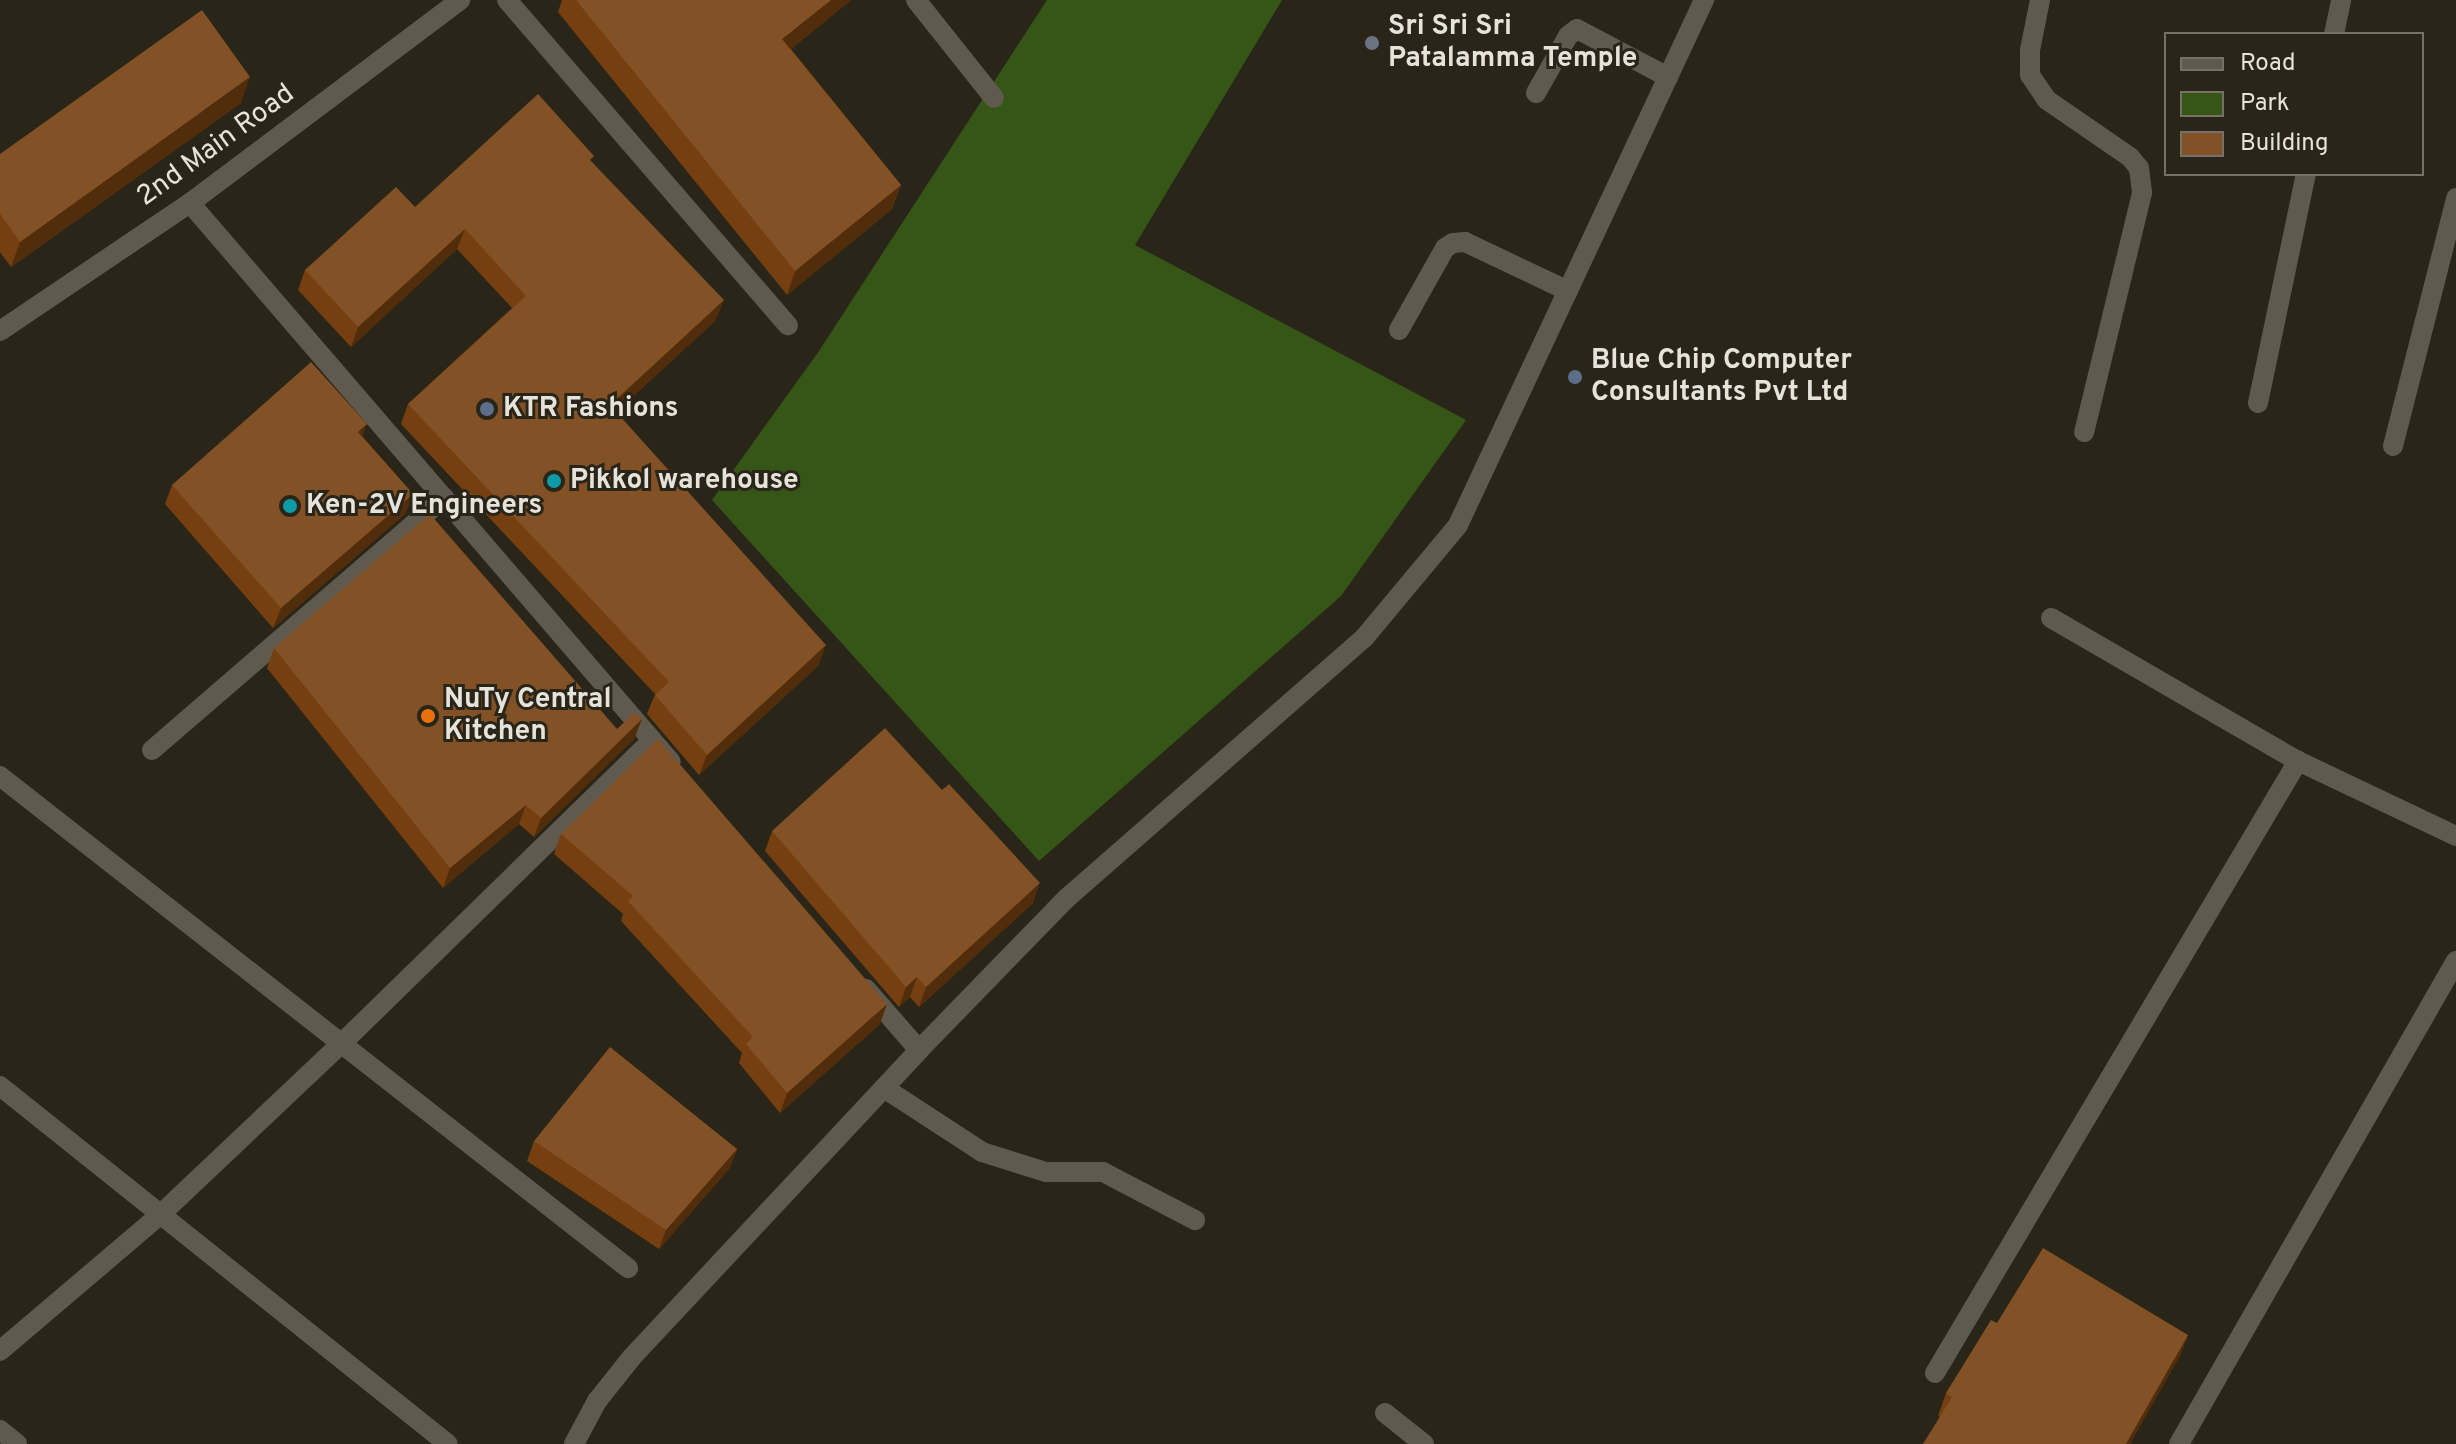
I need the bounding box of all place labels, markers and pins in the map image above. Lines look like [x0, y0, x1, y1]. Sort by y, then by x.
place label: Sri Sri Sri Patalamma Temple [1388, 10, 1637, 76]
marker: Sri Sri Sri Patalamma Temple [1363, 34, 1381, 52]
place label: Blue Chip Computer Consultants Pvt Ltd [1591, 344, 1852, 410]
marker: Blue Chip Computer Consultants Pvt Ltd [1566, 368, 1584, 386]
place label: KTR Fashions [503, 392, 679, 426]
marker: KTR Fashions [478, 400, 496, 418]
place label: Pikkol warehouse [570, 464, 799, 498]
marker: Pikkol warehouse [545, 472, 563, 490]
place label: Ken-2V Engineers [306, 489, 543, 523]
marker: Ken-2V Engineers [281, 497, 299, 515]
place label: NuTy Central Kitchen [444, 683, 612, 749]
marker: NuTy Central Kitchen [419, 707, 437, 725]

